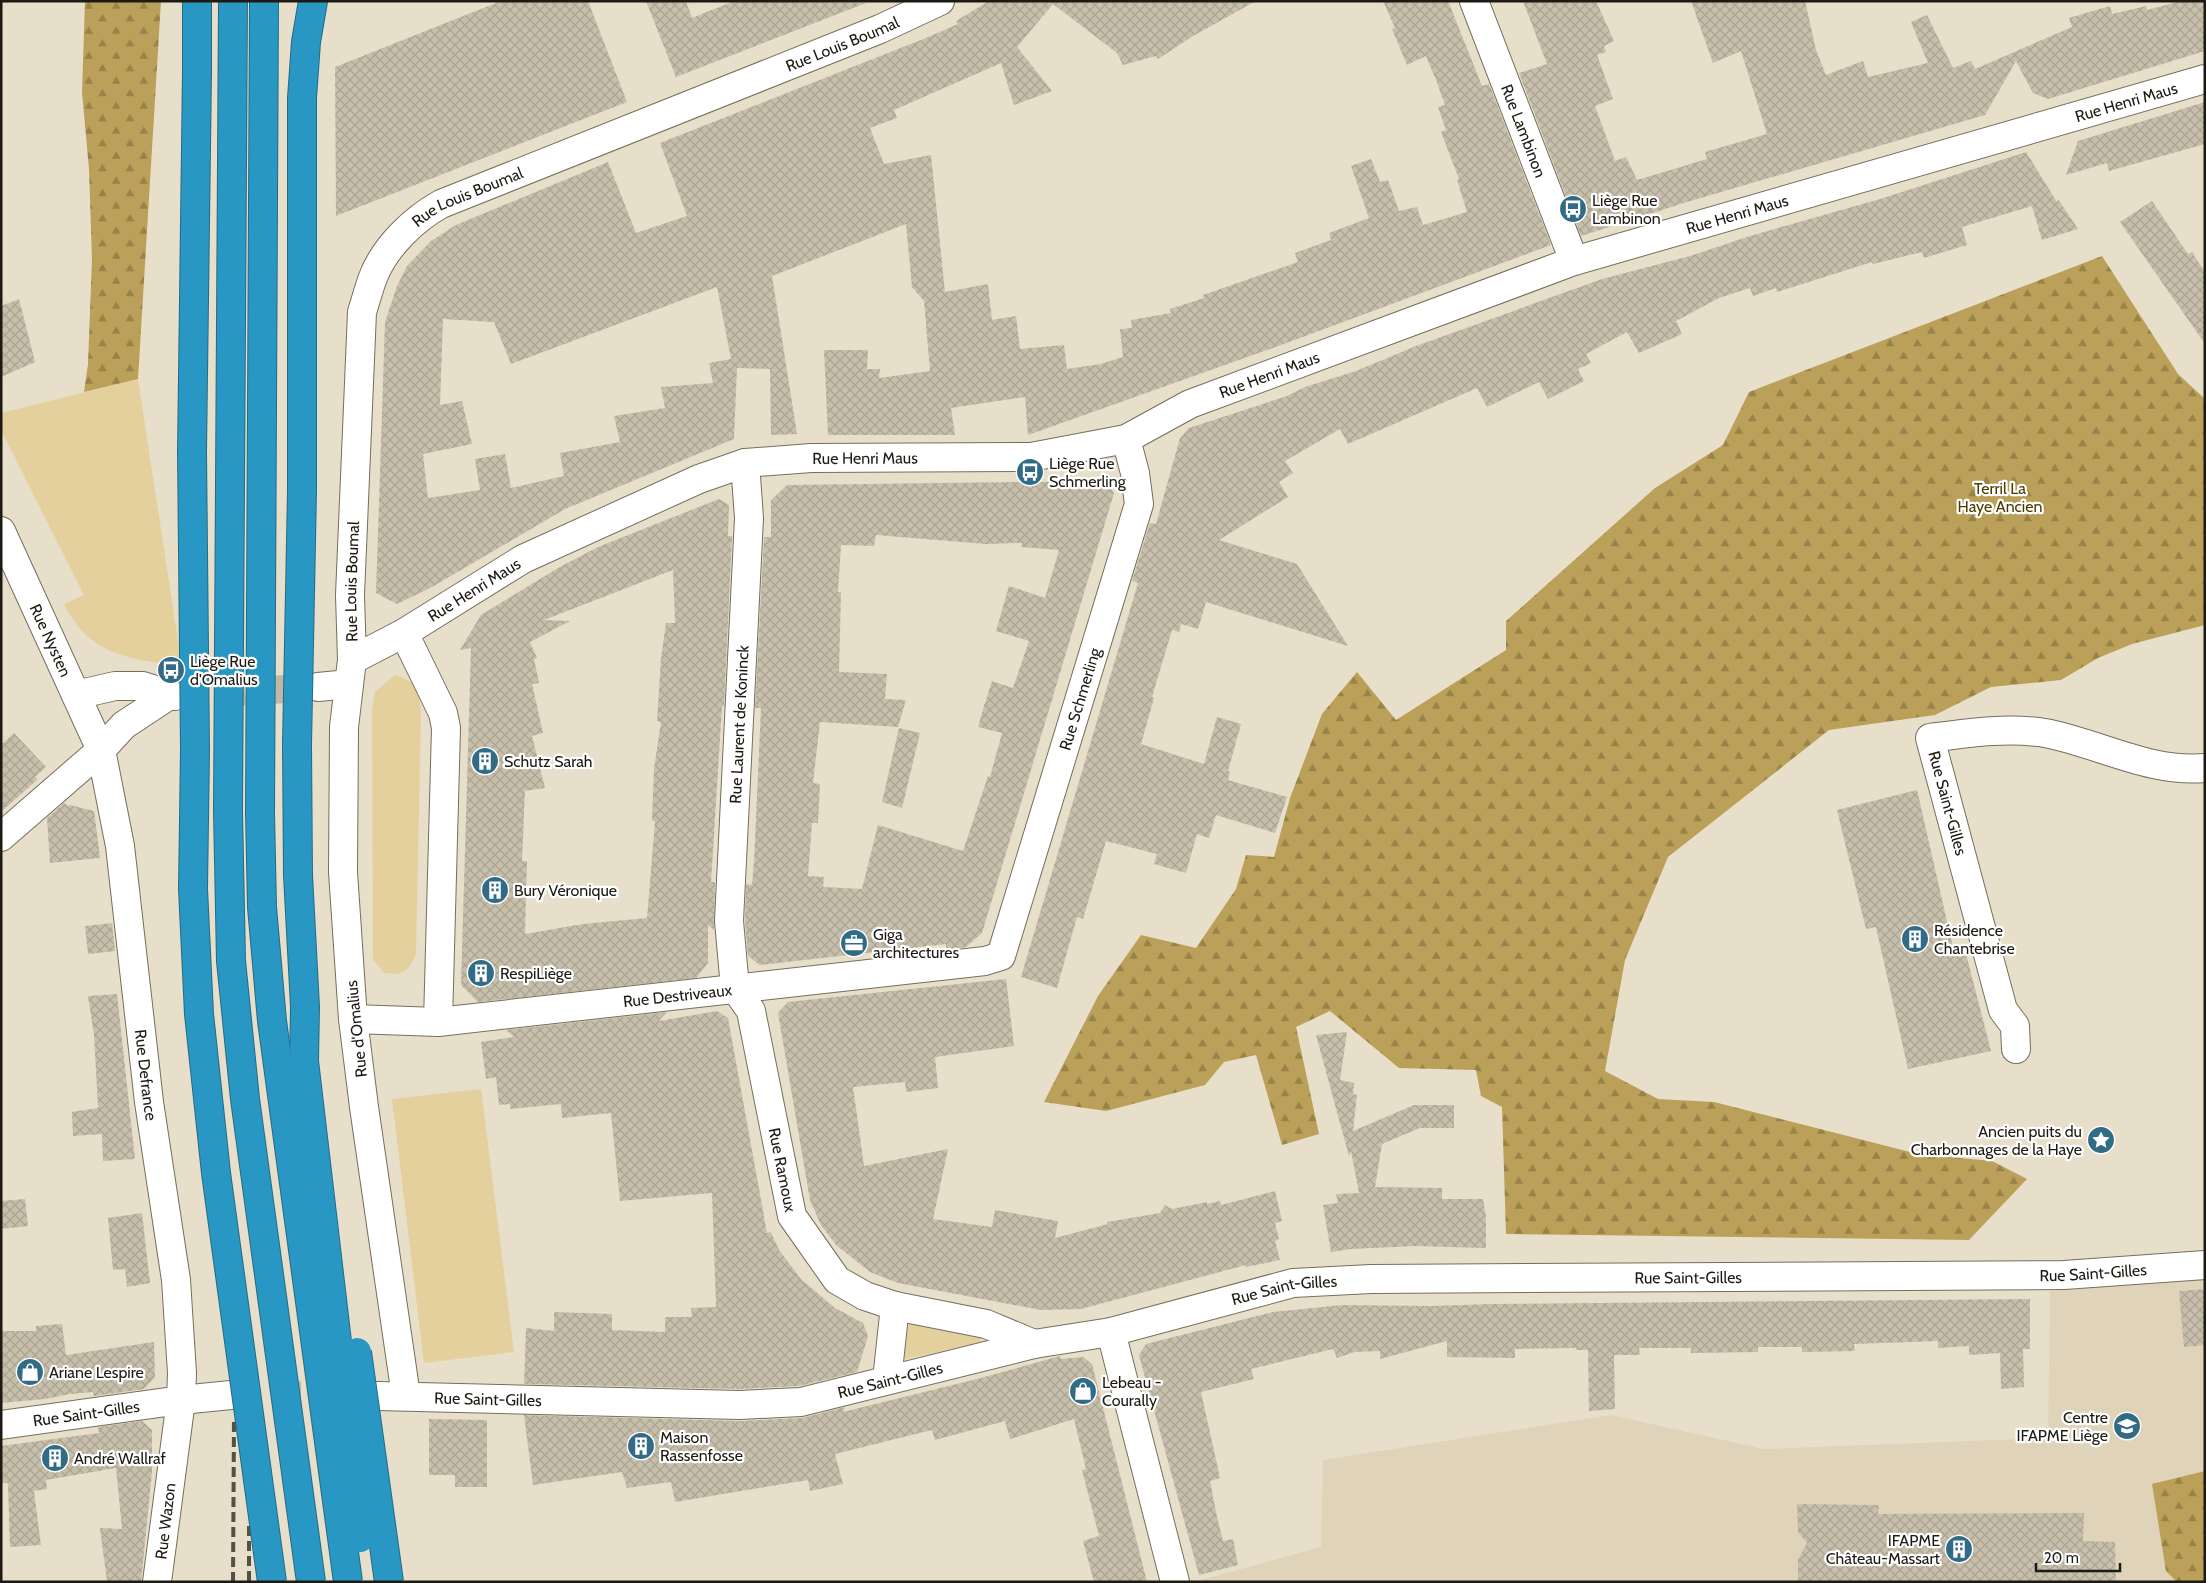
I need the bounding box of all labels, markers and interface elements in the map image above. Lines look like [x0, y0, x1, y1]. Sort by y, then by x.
street label: Rue Louis Boumal [783, 12, 902, 76]
street label: Rue Henri Maus [2073, 78, 2180, 126]
street label: Rue Lambinon [1497, 82, 1550, 180]
street label: Rue Louis Boumal [408, 163, 526, 231]
place label: Liège Rue Lambinon [1592, 191, 1661, 228]
street label: Rue Henri Maus [1684, 191, 1791, 238]
bus stop icon: Liège Rue Lambinon [1558, 194, 1588, 224]
street label: Rue Henri Maus [1216, 348, 1322, 402]
street label: Rue Henri Maus [812, 449, 918, 468]
place label: Liège Rue Schmerling [1049, 454, 1127, 491]
bus stop icon: Liège Rue Schmerling [1015, 457, 1045, 487]
park label: Terril La Haye Ancien [1958, 479, 2042, 516]
street label: Rue Louis Boumal [341, 521, 363, 642]
street label: Rue Henri Maus [424, 554, 524, 626]
street label: Rue Nysten [26, 601, 75, 680]
street label: Rue Laurent de Koninck [726, 644, 753, 804]
street label: Rue Schmerling [1055, 644, 1105, 753]
place label: Liège Rue d'Omalius [190, 652, 258, 689]
bus stop icon: Liège Rue d'Omalius [156, 655, 186, 685]
building icon: Schutz Sarah [470, 746, 500, 776]
street label: Rue Saint-Gilles [1924, 749, 1971, 858]
place label: Schutz Sarah [504, 752, 593, 771]
building icon: Bury Véronique [480, 875, 510, 905]
place label: Bury Véronique [514, 881, 617, 900]
place label: Résidence Chantebrise [1934, 921, 2015, 958]
building icon: Résidence Chantebrise [1900, 924, 1930, 954]
place label: Giga architectures [873, 925, 959, 962]
office icon: Giga architectures [839, 928, 869, 958]
building icon: RespiLiège [466, 958, 496, 988]
place label: RespiLiège [500, 964, 572, 983]
street label: Rue d'Omalius [342, 979, 371, 1078]
street label: Rue Destriveaux [622, 980, 733, 1011]
street label: Rue Defrance [131, 1028, 161, 1122]
place label: Ancien puits du Charbonnages de la Haye [1911, 1122, 2082, 1159]
place icon: Ancien puits du Charbonnages de la Haye [2086, 1125, 2116, 1155]
street label: Rue Ramoux [765, 1126, 800, 1214]
street label: Rue Saint-Gilles [2039, 1260, 2148, 1285]
street label: Rue Saint-Gilles [1634, 1268, 1742, 1287]
street label: Rue Saint-Gilles [1229, 1272, 1338, 1309]
shop icon: Ariane Lespire [15, 1357, 45, 1387]
street label: Rue Saint-Gilles [836, 1358, 945, 1403]
place label: Ariane Lespire [49, 1363, 144, 1382]
place label: Lebeau - Courally [1102, 1373, 1162, 1410]
shop icon: Lebeau - Courally [1068, 1376, 1098, 1406]
street label: Rue Saint-Gilles [434, 1388, 542, 1410]
street label: Rue Saint-Gilles [32, 1397, 141, 1430]
place label: Centre IFAPME Liège [2016, 1408, 2108, 1445]
school or university icon: Centre IFAPME Liège [2112, 1411, 2142, 1441]
place label: Maison Rassenfosse [660, 1428, 743, 1465]
building icon: Maison Rassenfosse [626, 1431, 656, 1461]
building icon: André Wallraf [40, 1443, 70, 1473]
place label: André Wallraf [74, 1449, 167, 1468]
street label: Rue Wazon [151, 1482, 180, 1560]
place label: IFAPME Château-Massart [1826, 1531, 1941, 1568]
building icon: IFAPME Château-Massart [1944, 1534, 1974, 1564]
scale bar [2036, 1540, 2120, 1572]
text: 20 m [2044, 1549, 2079, 1567]

